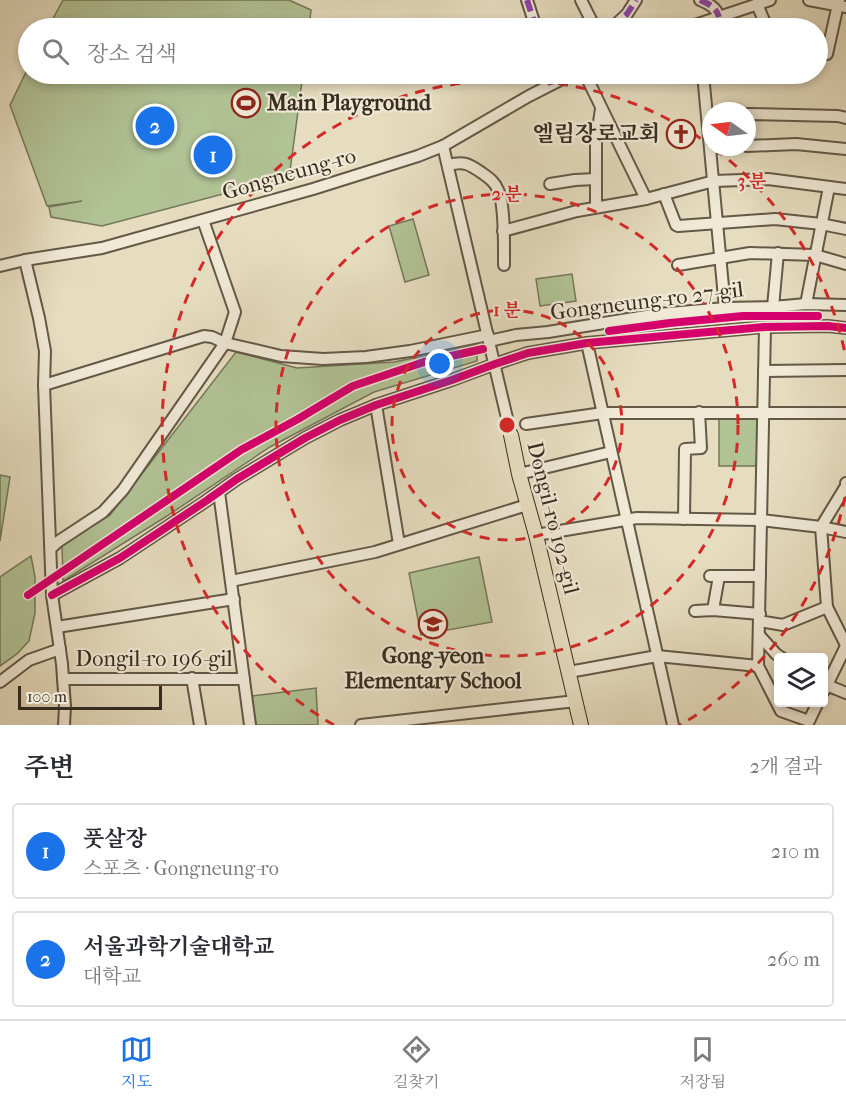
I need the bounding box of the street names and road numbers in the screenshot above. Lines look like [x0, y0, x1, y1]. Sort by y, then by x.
street label: Gongneung-ro [219, 143, 359, 205]
street label: Gongneung-ro 27-gil [549, 276, 745, 326]
street label: Dongil-ro 192-gil [521, 439, 585, 597]
street label: Dongil-ro 196-gil [75, 646, 233, 672]

